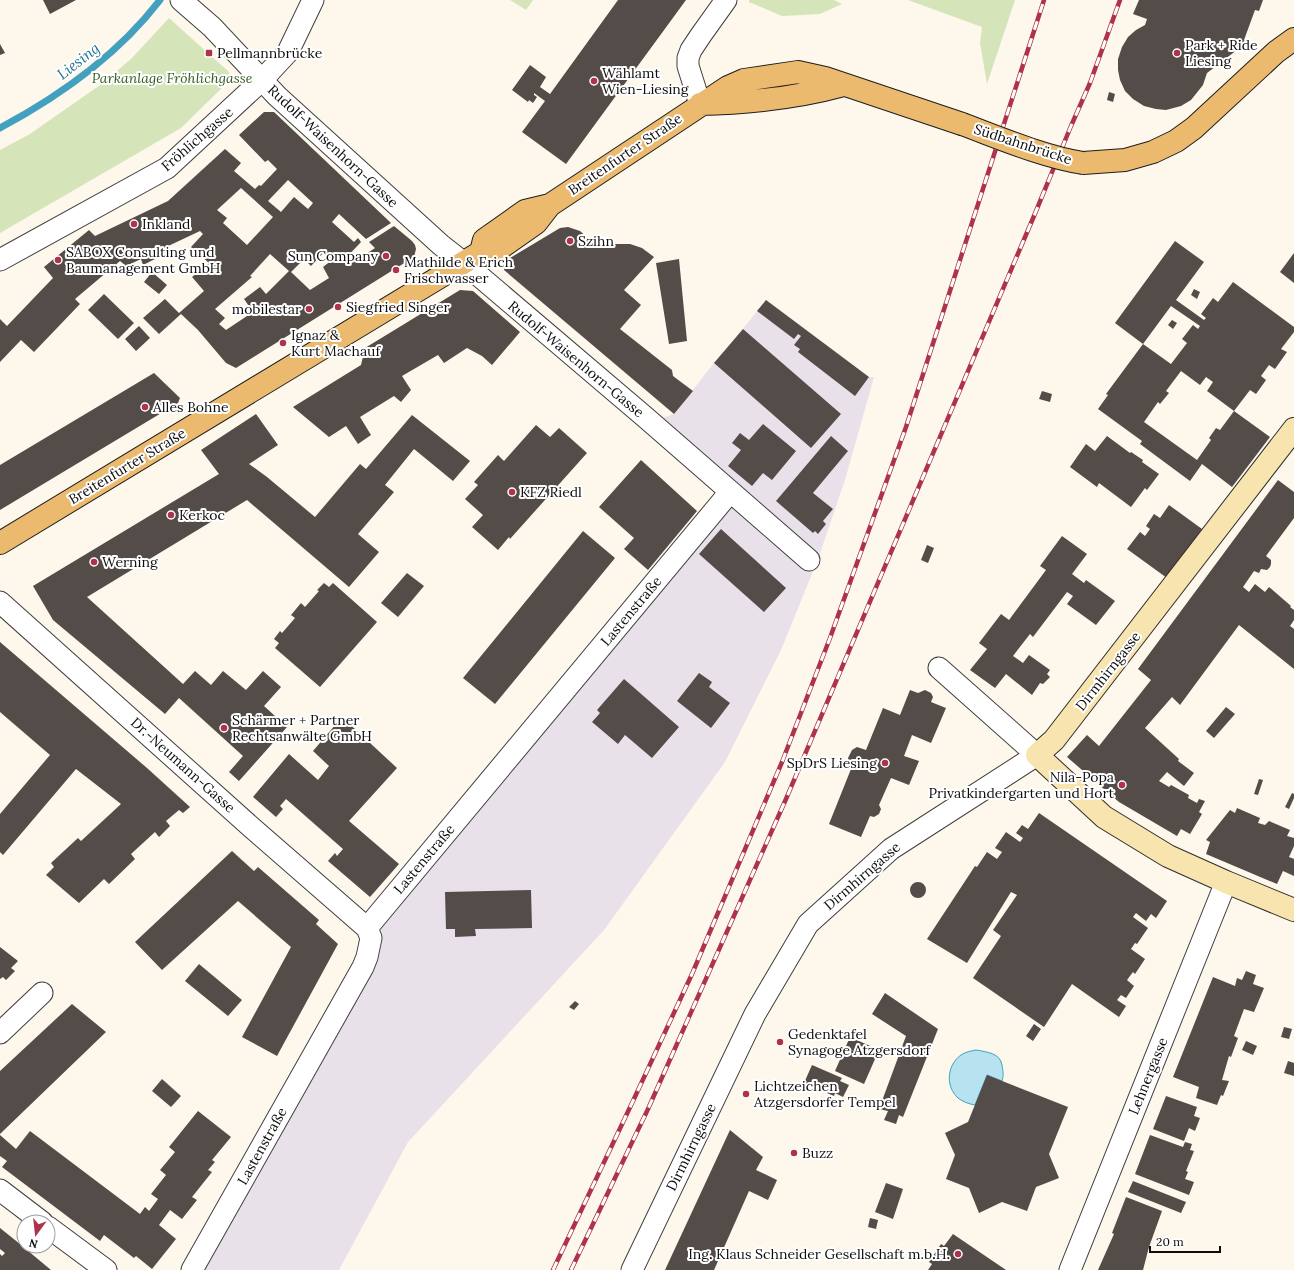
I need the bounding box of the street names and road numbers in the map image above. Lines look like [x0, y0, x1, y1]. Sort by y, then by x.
street label: Rudolf-Waisenhorn-Gasse [264, 81, 402, 212]
street label: Fröhlichgasse [157, 103, 237, 175]
street label: Breitenfurter Straße [565, 109, 686, 199]
street label: Südbahnbrücke [972, 120, 1075, 168]
street label: Rudolf-Waisenhorn-Gasse [504, 297, 648, 421]
street label: Breitenfurter Straße [65, 424, 189, 508]
street label: Lastenstraße [597, 572, 666, 650]
street label: Dirmhirngasse [1072, 628, 1145, 714]
street label: Dr.-Neumann-Gasse [127, 713, 239, 817]
street label: Lastenstraße [390, 820, 459, 898]
street label: Dirmhirngasse [820, 838, 904, 914]
street label: Lehnergasse [1124, 1034, 1172, 1117]
street label: Dirmhirngasse [662, 1100, 720, 1194]
street label: Lastenstraße [233, 1104, 291, 1188]

